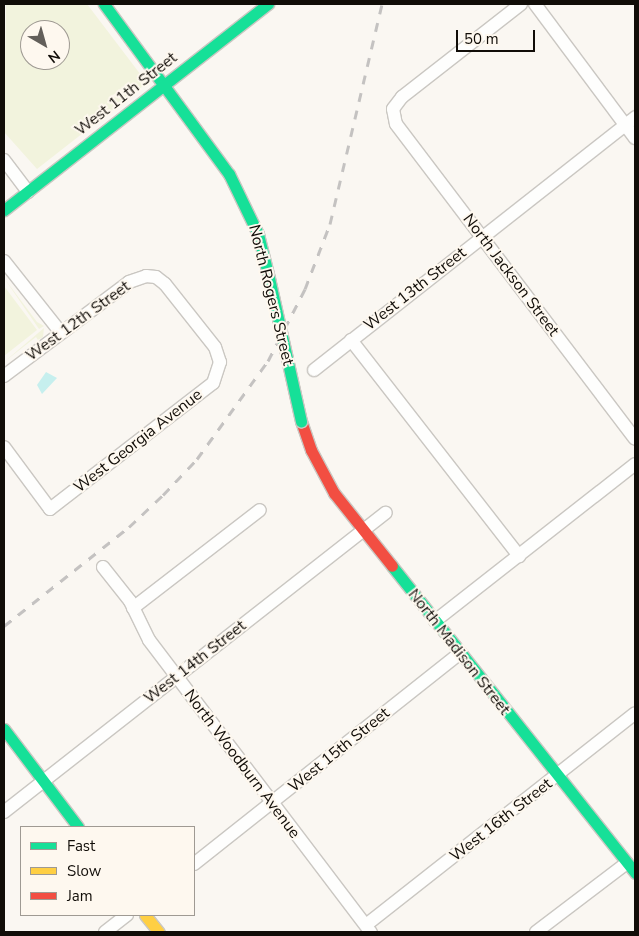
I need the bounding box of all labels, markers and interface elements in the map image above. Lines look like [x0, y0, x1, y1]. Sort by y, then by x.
north arrow [20, 20, 70, 70]
scale bar [459, 20, 538, 52]
text: 50 m [464, 29, 499, 49]
text: N [44, 46, 64, 67]
street label: West 11th Street [71, 48, 181, 140]
street label: North Jackson Street [459, 210, 563, 340]
street label: North Rogers Street [244, 223, 298, 367]
street label: West 13th Street [360, 243, 470, 335]
street label: West 12th Street [22, 277, 134, 365]
street label: West Georgia Avenue [70, 385, 206, 497]
street label: North Madison Street [404, 585, 514, 719]
street label: West 14th Street [140, 616, 250, 708]
street label: North Woodburn Avenue [180, 686, 304, 842]
street label: West 15th Street [285, 703, 393, 797]
street label: West 16th Street [446, 774, 556, 866]
legend [20, 826, 195, 916]
text: Fast [67, 836, 95, 856]
text: Slow [67, 861, 101, 881]
text: Jam [67, 886, 93, 906]

